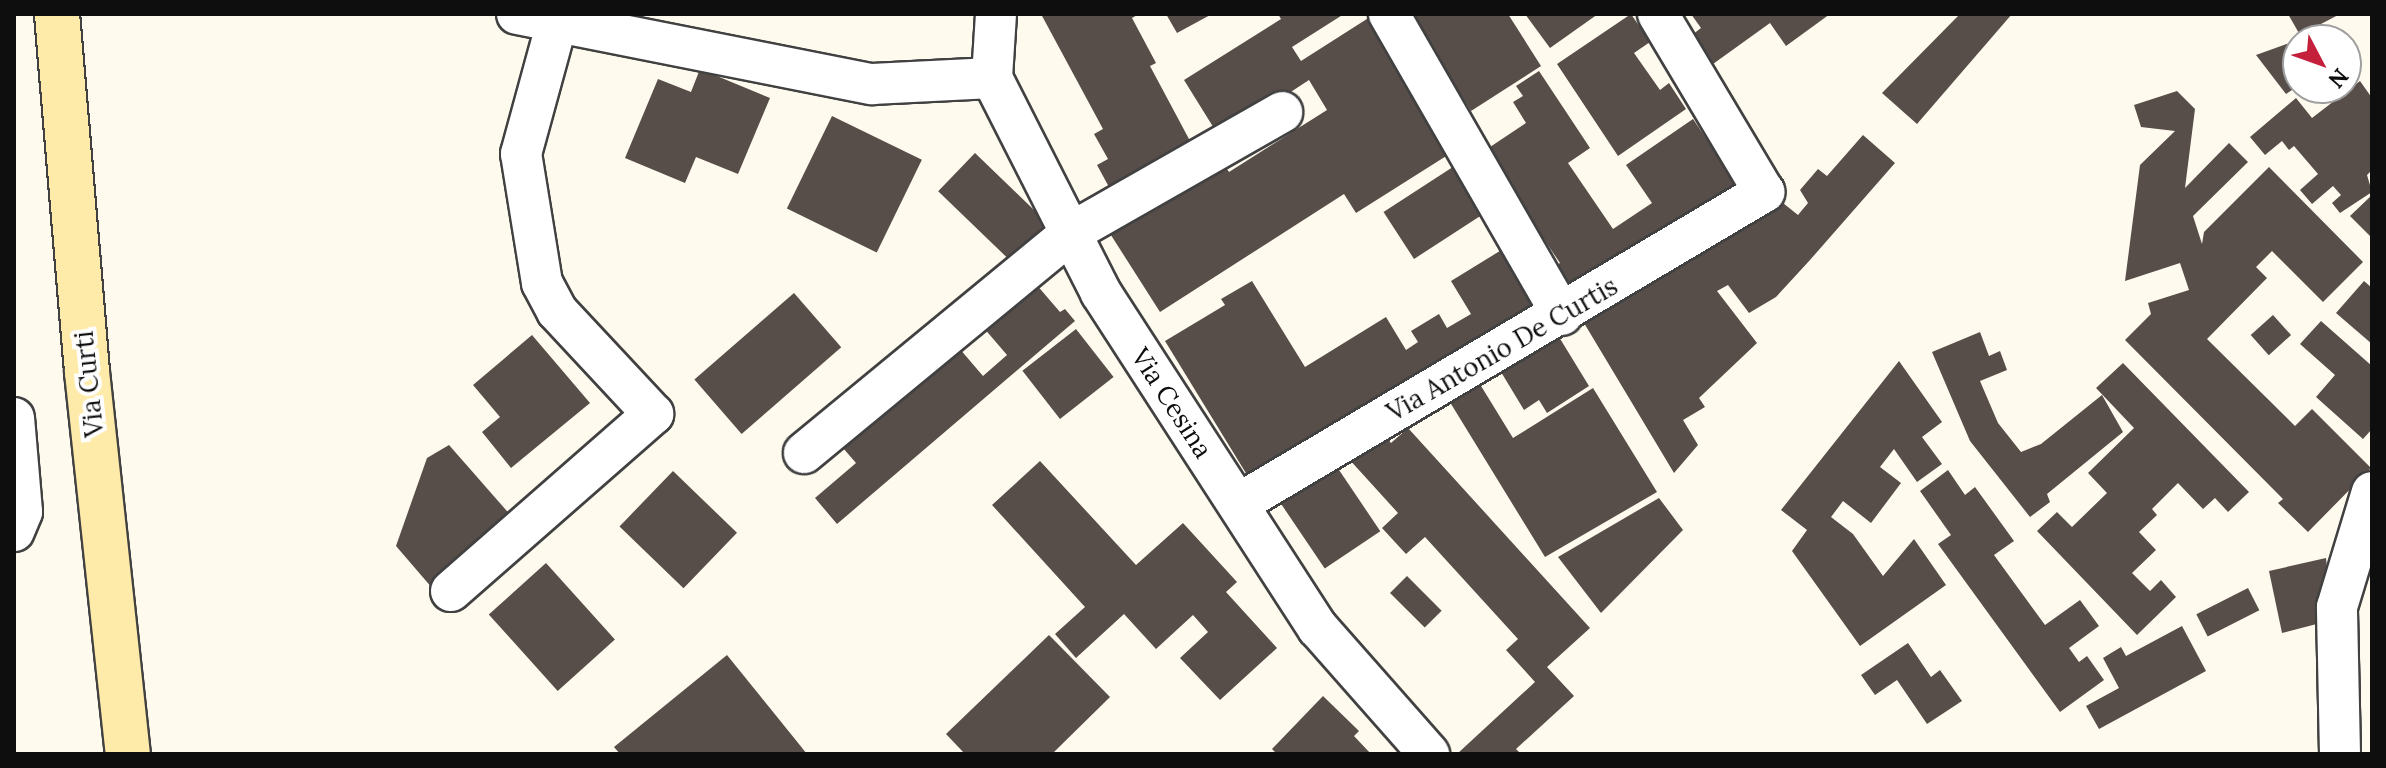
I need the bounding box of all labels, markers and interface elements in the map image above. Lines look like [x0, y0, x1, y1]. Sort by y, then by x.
north arrow [2282, 24, 2362, 104]
text: N [2322, 63, 2355, 94]
street label: Via Antonio De Curtis [1381, 270, 1623, 428]
street label: Via Curti [68, 329, 110, 439]
street label: Via Cesina [1125, 342, 1219, 464]

